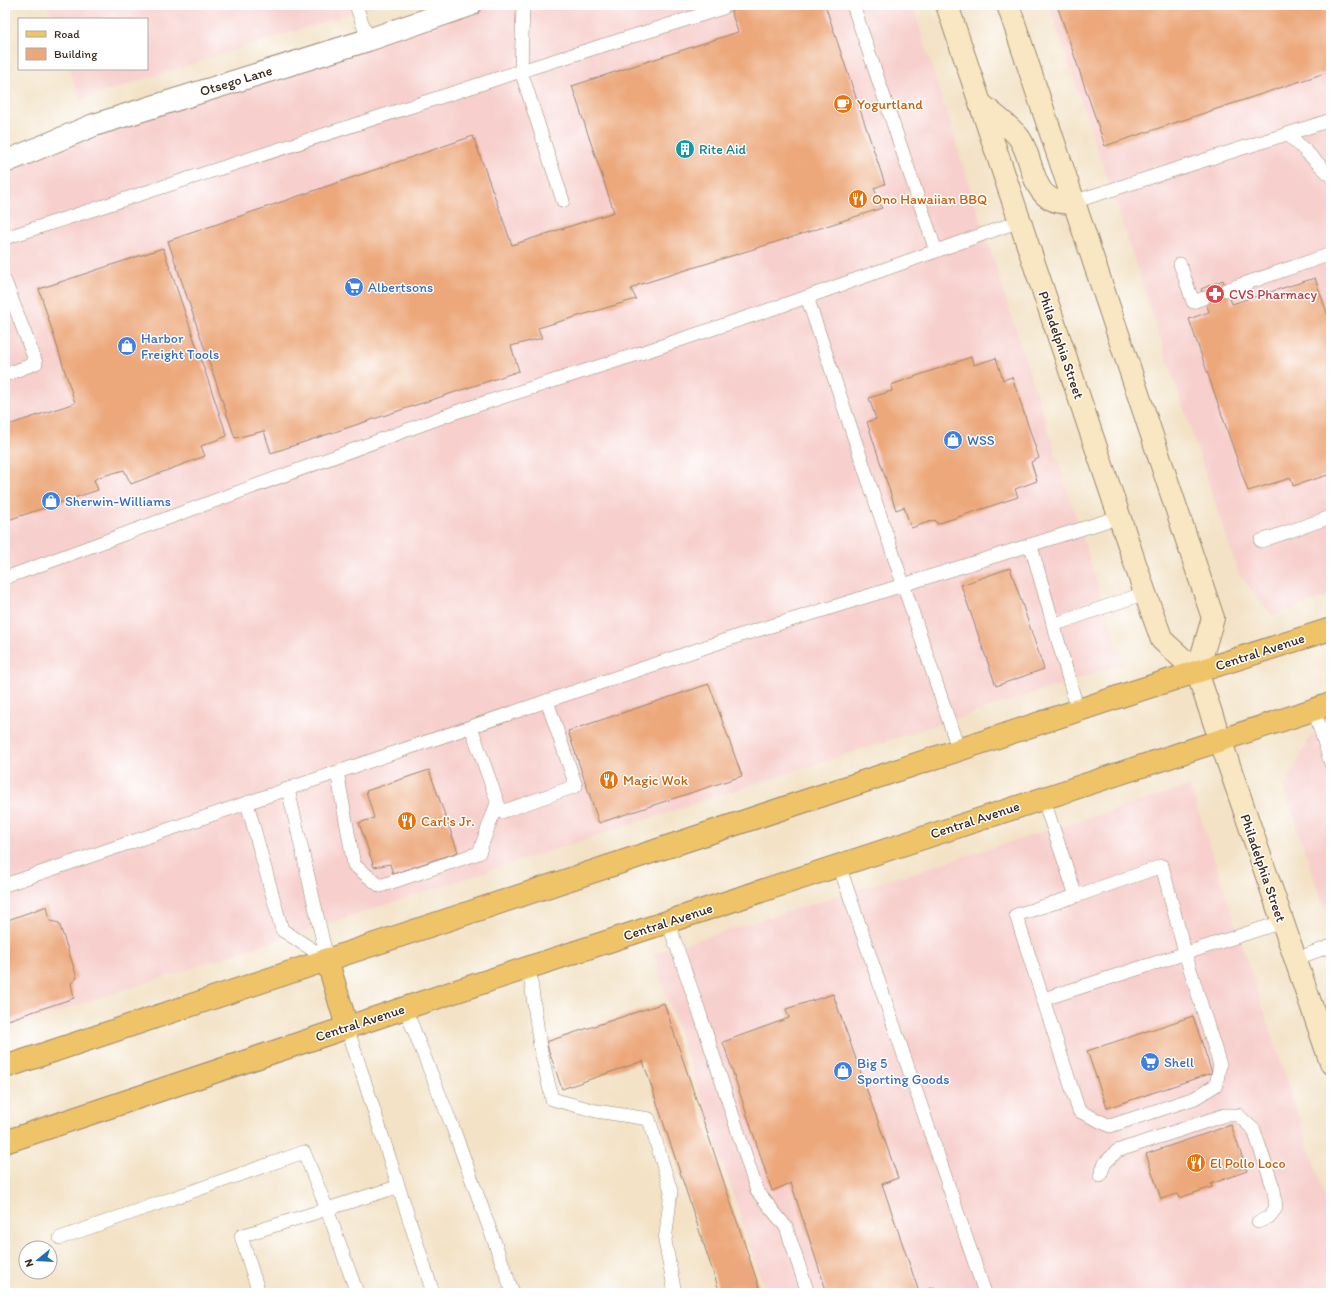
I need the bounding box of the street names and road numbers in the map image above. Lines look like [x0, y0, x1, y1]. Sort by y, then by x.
street label: Otsego Lane [198, 62, 274, 100]
street label: Philadelphia Street [1035, 289, 1087, 401]
street label: Central Avenue [1213, 629, 1307, 674]
street label: Central Avenue [928, 797, 1022, 842]
street label: Philadelphia Street [1237, 812, 1289, 924]
street label: Central Avenue [621, 899, 715, 944]
street label: Central Avenue [313, 1000, 407, 1045]

